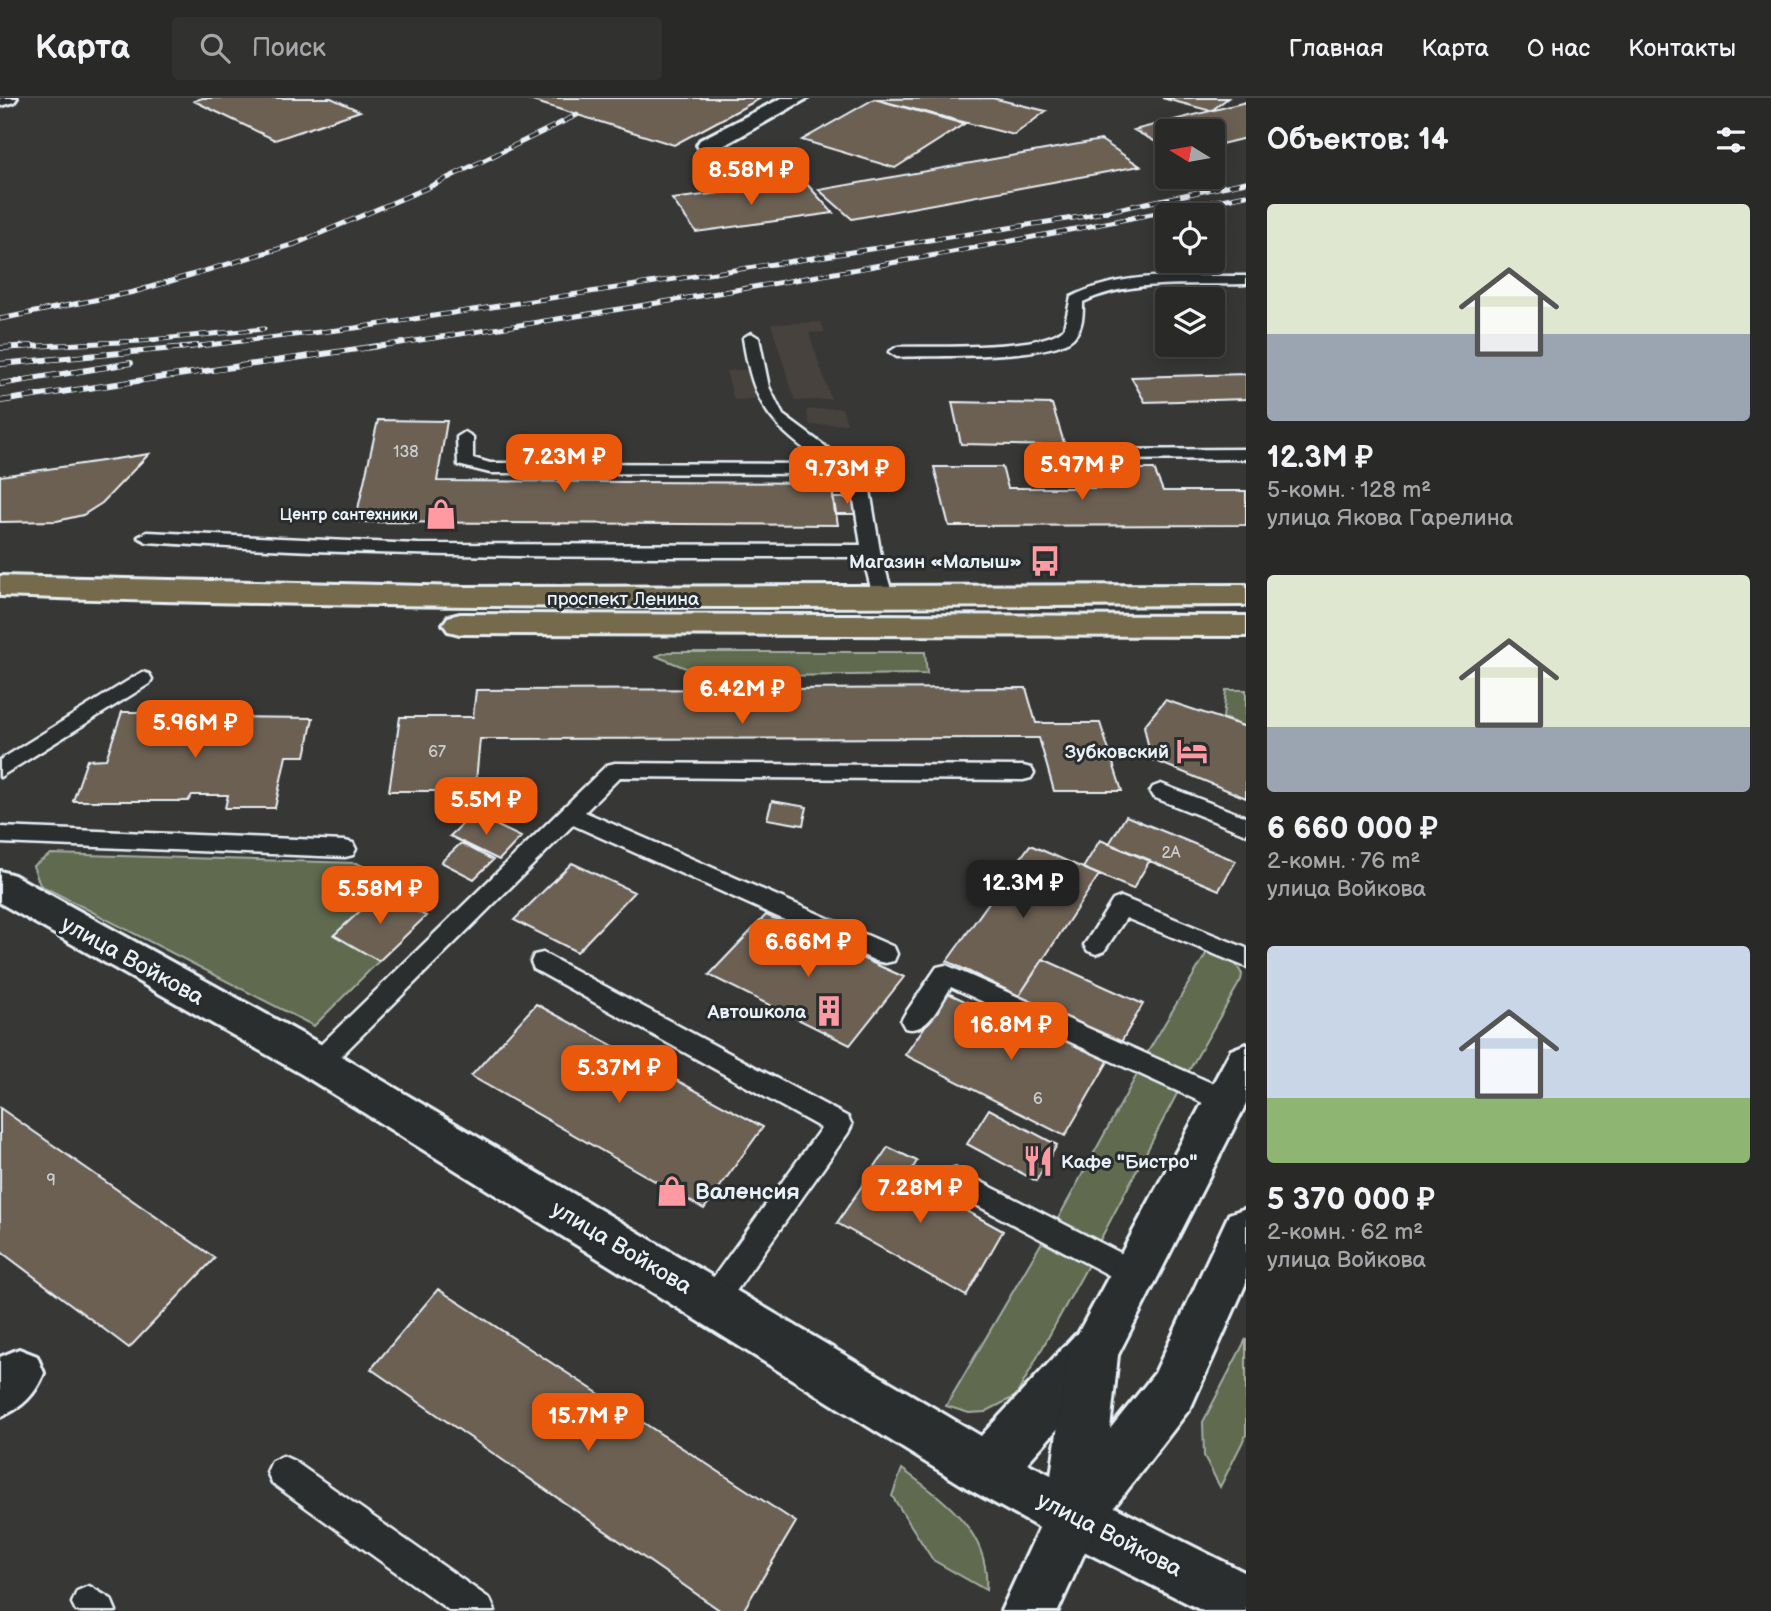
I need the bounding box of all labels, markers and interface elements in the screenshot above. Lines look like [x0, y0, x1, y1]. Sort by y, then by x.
search box [172, 17, 662, 80]
text: Карта [35, 28, 130, 68]
icon: search [196, 29, 234, 67]
text: Поиск [252, 33, 326, 64]
text: Главная [1289, 34, 1383, 63]
text: Карта [1421, 34, 1489, 63]
text: О нас [1527, 34, 1590, 63]
text: Контакты [1628, 34, 1736, 63]
north arrow [1155, 119, 1225, 189]
map controls [1155, 119, 1225, 357]
icon: filters [1712, 121, 1750, 159]
text: Объектов: 14 [1267, 122, 1449, 158]
pin: 8.58M ₽ [686, 148, 816, 207]
text: 8.58M ₽ [708, 156, 794, 184]
button: locate [1155, 203, 1225, 273]
icon: home [1446, 249, 1572, 375]
button: layers [1155, 287, 1225, 357]
pin: 7.23M ₽ [499, 434, 629, 494]
text: 12.3M ₽ [1267, 440, 1373, 476]
pin: 5.97M ₽ [1017, 442, 1147, 502]
house number: 138 [393, 443, 419, 462]
text: 7.23M ₽ [522, 443, 606, 471]
pin: 9.73M ₽ [782, 446, 912, 506]
text: 5.97M ₽ [1040, 451, 1124, 479]
text: 9.73M ₽ [805, 455, 889, 483]
text: 5-комн. · 128 m² [1267, 476, 1431, 504]
shop icon: Центр сантехники [424, 497, 458, 531]
text: улица Якова Гарелина [1267, 504, 1513, 532]
place label: Центр сантехники [280, 506, 418, 525]
bus stop icon: Магазин «Малыш» [1028, 544, 1062, 578]
place label: Магазин «Малыш» [849, 551, 1022, 574]
street label: проспект Ленина [547, 588, 699, 611]
icon: home [1446, 620, 1572, 746]
pin: 6.42M ₽ [677, 666, 807, 726]
text: 6.42M ₽ [699, 675, 785, 703]
pin: 5.96M ₽ [130, 700, 260, 760]
text: 5.96M ₽ [152, 709, 238, 737]
hotel icon: Зубковский [1175, 734, 1209, 768]
place label: Зубковский [1065, 741, 1169, 764]
house number: 67 [428, 743, 446, 762]
pin: 5.5M ₽ [429, 778, 543, 837]
text: 5.5M ₽ [450, 786, 522, 814]
text: 6 660 000 ₽ [1267, 811, 1438, 847]
house number: 2А [1161, 844, 1181, 863]
text: 2-комн. · 76 m² [1267, 847, 1420, 875]
pin: 12.3M ₽ [958, 860, 1088, 920]
pin: 5.58M ₽ [315, 866, 445, 926]
text: 12.3M ₽ [982, 869, 1064, 897]
text: 5.58M ₽ [338, 875, 422, 903]
text: улица Войкова [1267, 875, 1426, 903]
street label: улица Войкова [56, 910, 209, 1012]
pin: 6.66M ₽ [743, 920, 873, 979]
text: 6.66M ₽ [765, 928, 851, 956]
icon: home [1446, 991, 1572, 1117]
building icon: Автошкола [812, 994, 846, 1028]
place label: Автошкола [706, 1001, 807, 1024]
pin: 16.8M ₽ [946, 1002, 1076, 1062]
text: 16.8M ₽ [970, 1011, 1052, 1039]
pin: 5.37M ₽ [554, 1046, 684, 1105]
text: 5.37M ₽ [577, 1054, 661, 1082]
house number: 6 [1033, 1090, 1043, 1109]
restaurant icon: Кафе "Бистро" [1021, 1144, 1055, 1178]
place label: Кафе "Бистро" [1061, 1151, 1198, 1174]
pin: 7.28M ₽ [855, 1166, 985, 1225]
house number: 9 [46, 1171, 56, 1190]
shop icon: Валенсия [655, 1174, 689, 1208]
text: 7.28M ₽ [878, 1174, 962, 1202]
place label: Валенсия [695, 1178, 800, 1206]
text: 5 370 000 ₽ [1267, 1182, 1435, 1218]
street label: улица Войкова [546, 1195, 697, 1301]
text: 2-комн. · 62 m² [1267, 1218, 1423, 1246]
text: улица Войкова [1267, 1246, 1426, 1274]
pin: 15.7M ₽ [523, 1394, 653, 1453]
text: 15.7M ₽ [548, 1402, 628, 1430]
street label: улица Войкова [1032, 1486, 1187, 1584]

